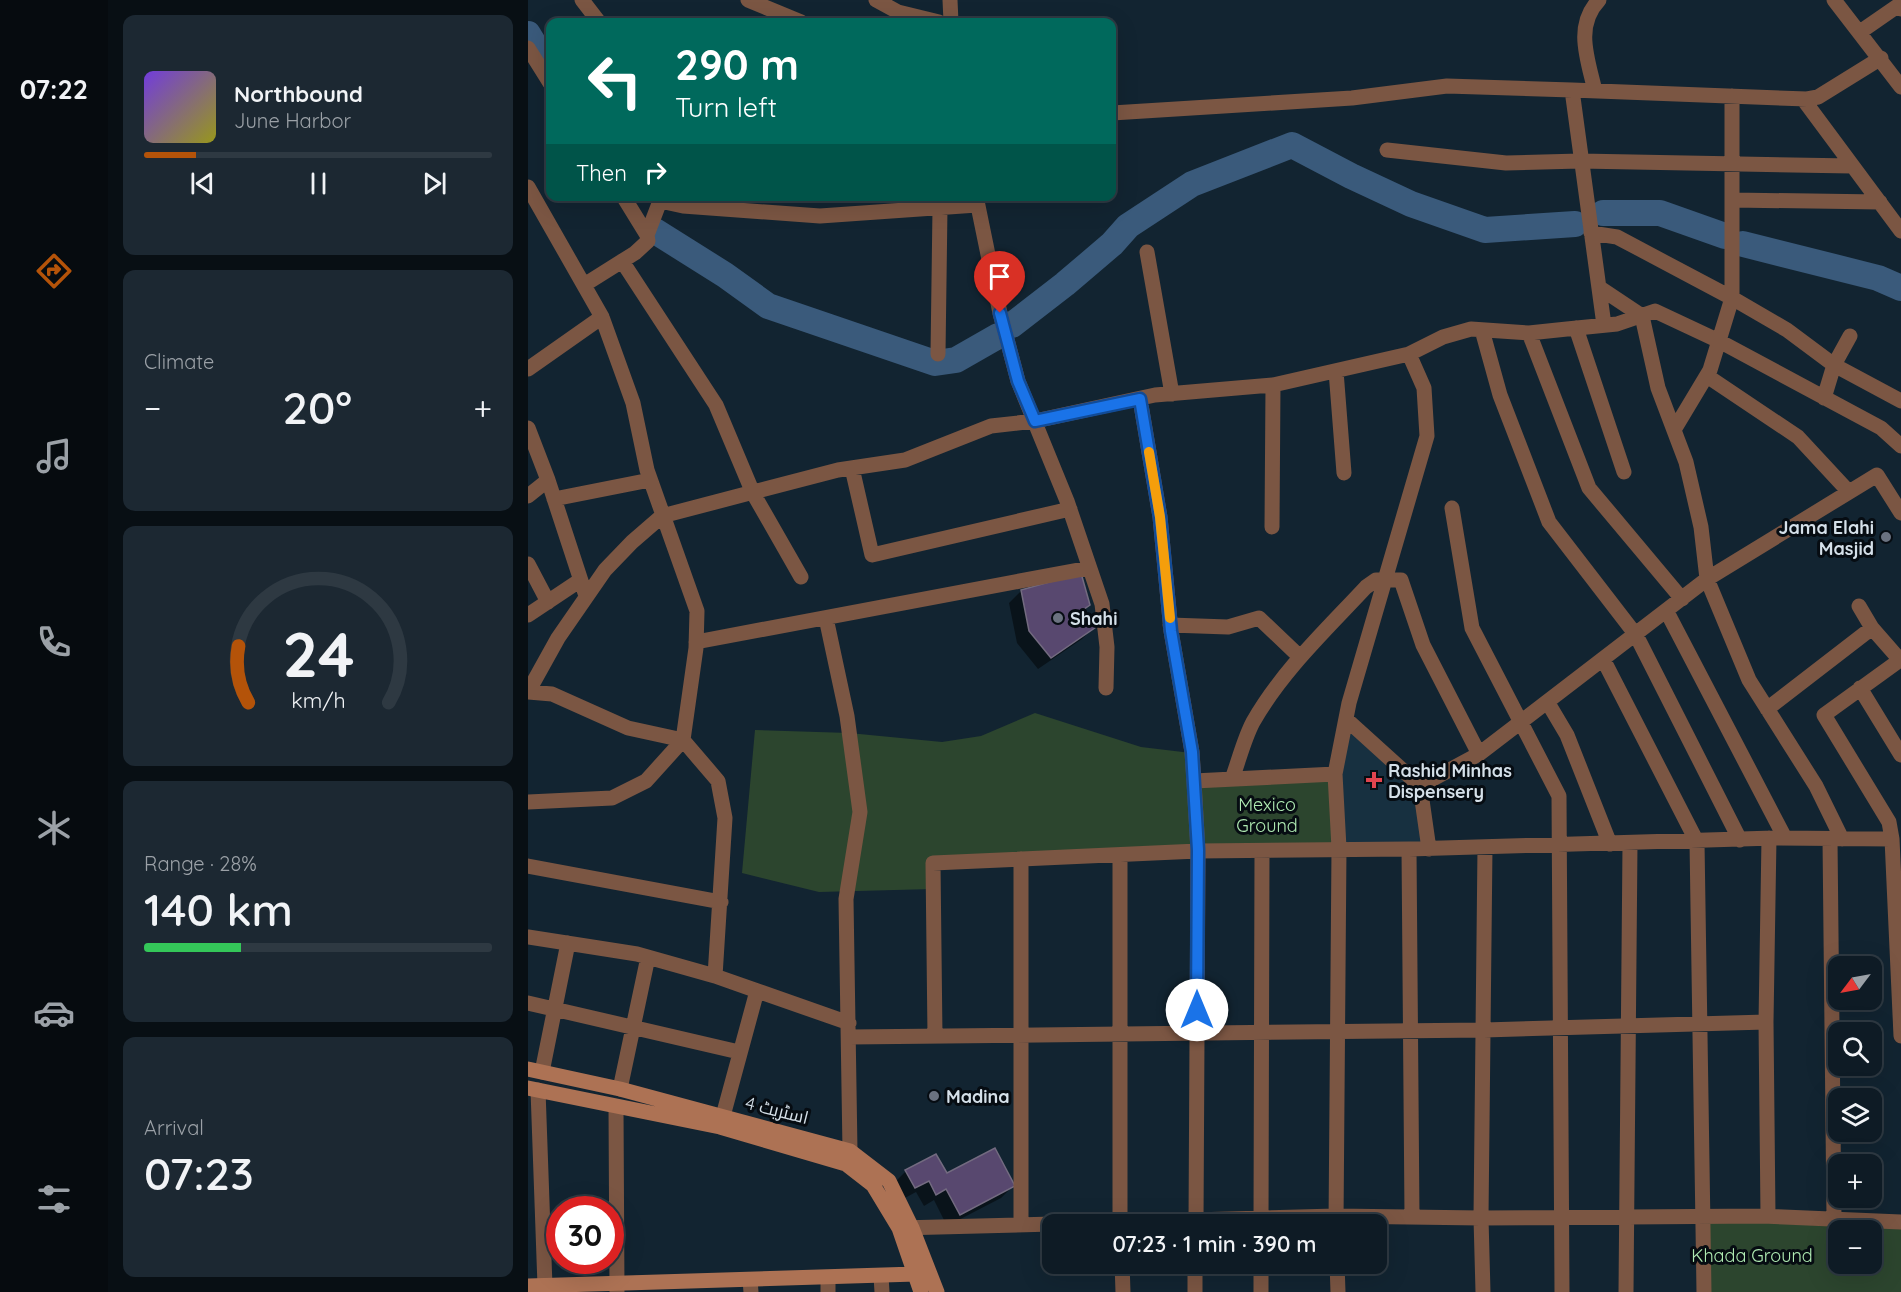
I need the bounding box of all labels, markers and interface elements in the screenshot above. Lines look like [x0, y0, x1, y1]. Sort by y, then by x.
text: 290 m [675, 38, 799, 91]
icon: left [576, 42, 654, 120]
text: 07:22 [20, 72, 88, 106]
text: Northbound [234, 80, 363, 108]
text: Turn left [675, 90, 777, 124]
text: June Harbor [234, 108, 351, 133]
icon: right [639, 156, 672, 189]
text: Then [576, 159, 627, 187]
icon: previous [186, 167, 219, 200]
icon: pause [302, 167, 335, 200]
icon: next [418, 167, 451, 200]
icon: directions [33, 250, 75, 292]
pin [974, 251, 1025, 313]
icon: arrive [983, 260, 1016, 293]
text: Climate [144, 349, 214, 374]
text: 20° [283, 379, 352, 435]
text: − [144, 387, 161, 428]
text: + [473, 387, 492, 428]
icon: music [33, 435, 75, 477]
place label: Jama Elahi Masjid [1779, 516, 1874, 560]
marker: Jama Elahi Masjid [1879, 530, 1893, 544]
place label: Shahi [1070, 607, 1117, 630]
marker: Shahi [1051, 611, 1065, 625]
text: 24 [282, 615, 354, 693]
icon: phone [33, 621, 75, 663]
text: km/h [291, 687, 345, 713]
place label: Rashid Minhas Dispensery [1388, 759, 1512, 803]
marker: Rashid Minhas Dispensery [1365, 771, 1383, 789]
park label: Mexico Ground [1236, 793, 1298, 837]
icon: climate [33, 807, 75, 849]
text: Range · 28% [144, 851, 257, 876]
text: 140 km [144, 881, 293, 937]
north arrow [1828, 956, 1882, 1010]
map controls [1828, 956, 1882, 1274]
position arrow [1165, 978, 1229, 1042]
icon: car [33, 992, 75, 1034]
button: search [1828, 1022, 1882, 1076]
place label: Madina [946, 1085, 1010, 1108]
button: layers [1828, 1088, 1882, 1142]
marker: Madina [927, 1089, 941, 1103]
street label: اسٹریٹ 4 [743, 1091, 811, 1129]
text: Arrival [144, 1115, 204, 1140]
text: 07:23 [144, 1145, 254, 1201]
button: + [1828, 1154, 1882, 1208]
icon: filters [33, 1178, 75, 1220]
speed limit sign: 30 [546, 1196, 624, 1274]
button: − [1828, 1220, 1882, 1274]
text: 07:23 · 1 min · 390 m [1112, 1230, 1317, 1258]
park label: Khada Ground [1691, 1244, 1813, 1267]

